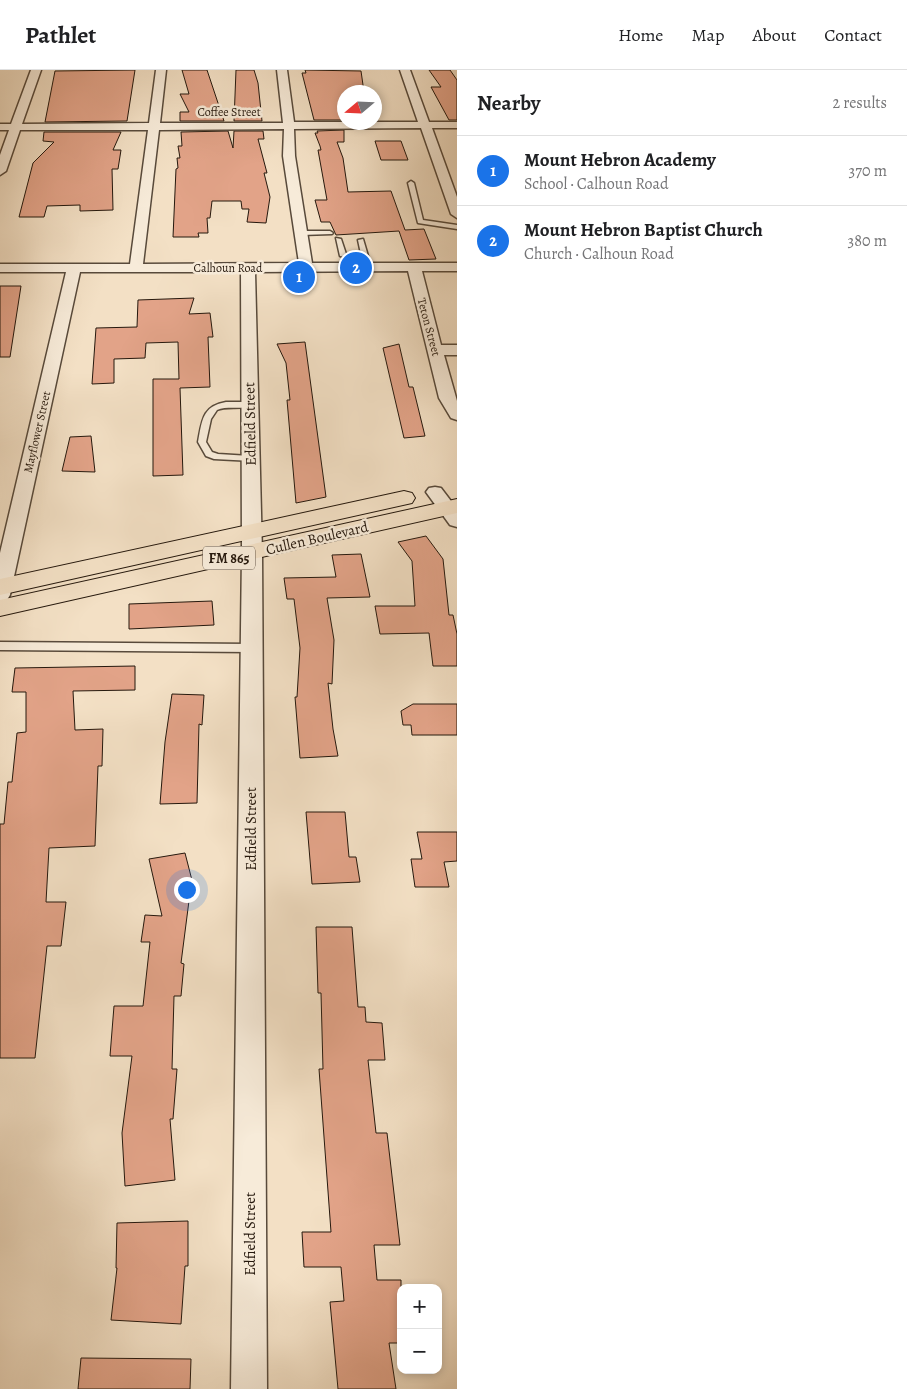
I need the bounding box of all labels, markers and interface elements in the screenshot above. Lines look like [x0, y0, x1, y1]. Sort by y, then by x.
text: Pathlet [25, 19, 96, 51]
text: Home [618, 23, 663, 47]
text: Map [691, 23, 724, 47]
text: About [752, 23, 796, 47]
text: Contact [824, 23, 882, 47]
north arrow [337, 85, 382, 130]
text: Nearby [477, 89, 540, 117]
text: 2 results [832, 92, 887, 114]
street label: Coffee Street [197, 104, 261, 120]
text: Mount Hebron Academy [524, 147, 716, 173]
text: 1 [490, 160, 496, 182]
text: 370 m [849, 160, 887, 182]
text: School · Calhoun Road [524, 173, 669, 195]
text: Mount Hebron Baptist Church [524, 217, 763, 243]
text: 2 [489, 230, 497, 252]
text: 380 m [848, 230, 887, 252]
text: Church · Calhoun Road [524, 243, 674, 265]
pin: 2 [340, 249, 372, 287]
pin: 1 [283, 258, 315, 296]
street label: Calhoun Road [194, 260, 263, 276]
street label: Teton Street [414, 296, 444, 358]
street label: Edfield Street [239, 382, 261, 466]
street label: Mayflower Street [20, 389, 54, 475]
street label: Cullen Boulevard [264, 516, 371, 560]
road number: FM 865 [203, 546, 255, 569]
street label: Edfield Street [241, 787, 261, 871]
your location [174, 877, 200, 903]
street label: Edfield Street [240, 1192, 260, 1276]
map controls [397, 1284, 442, 1374]
button: + [397, 1284, 442, 1329]
button: − [397, 1329, 442, 1374]

